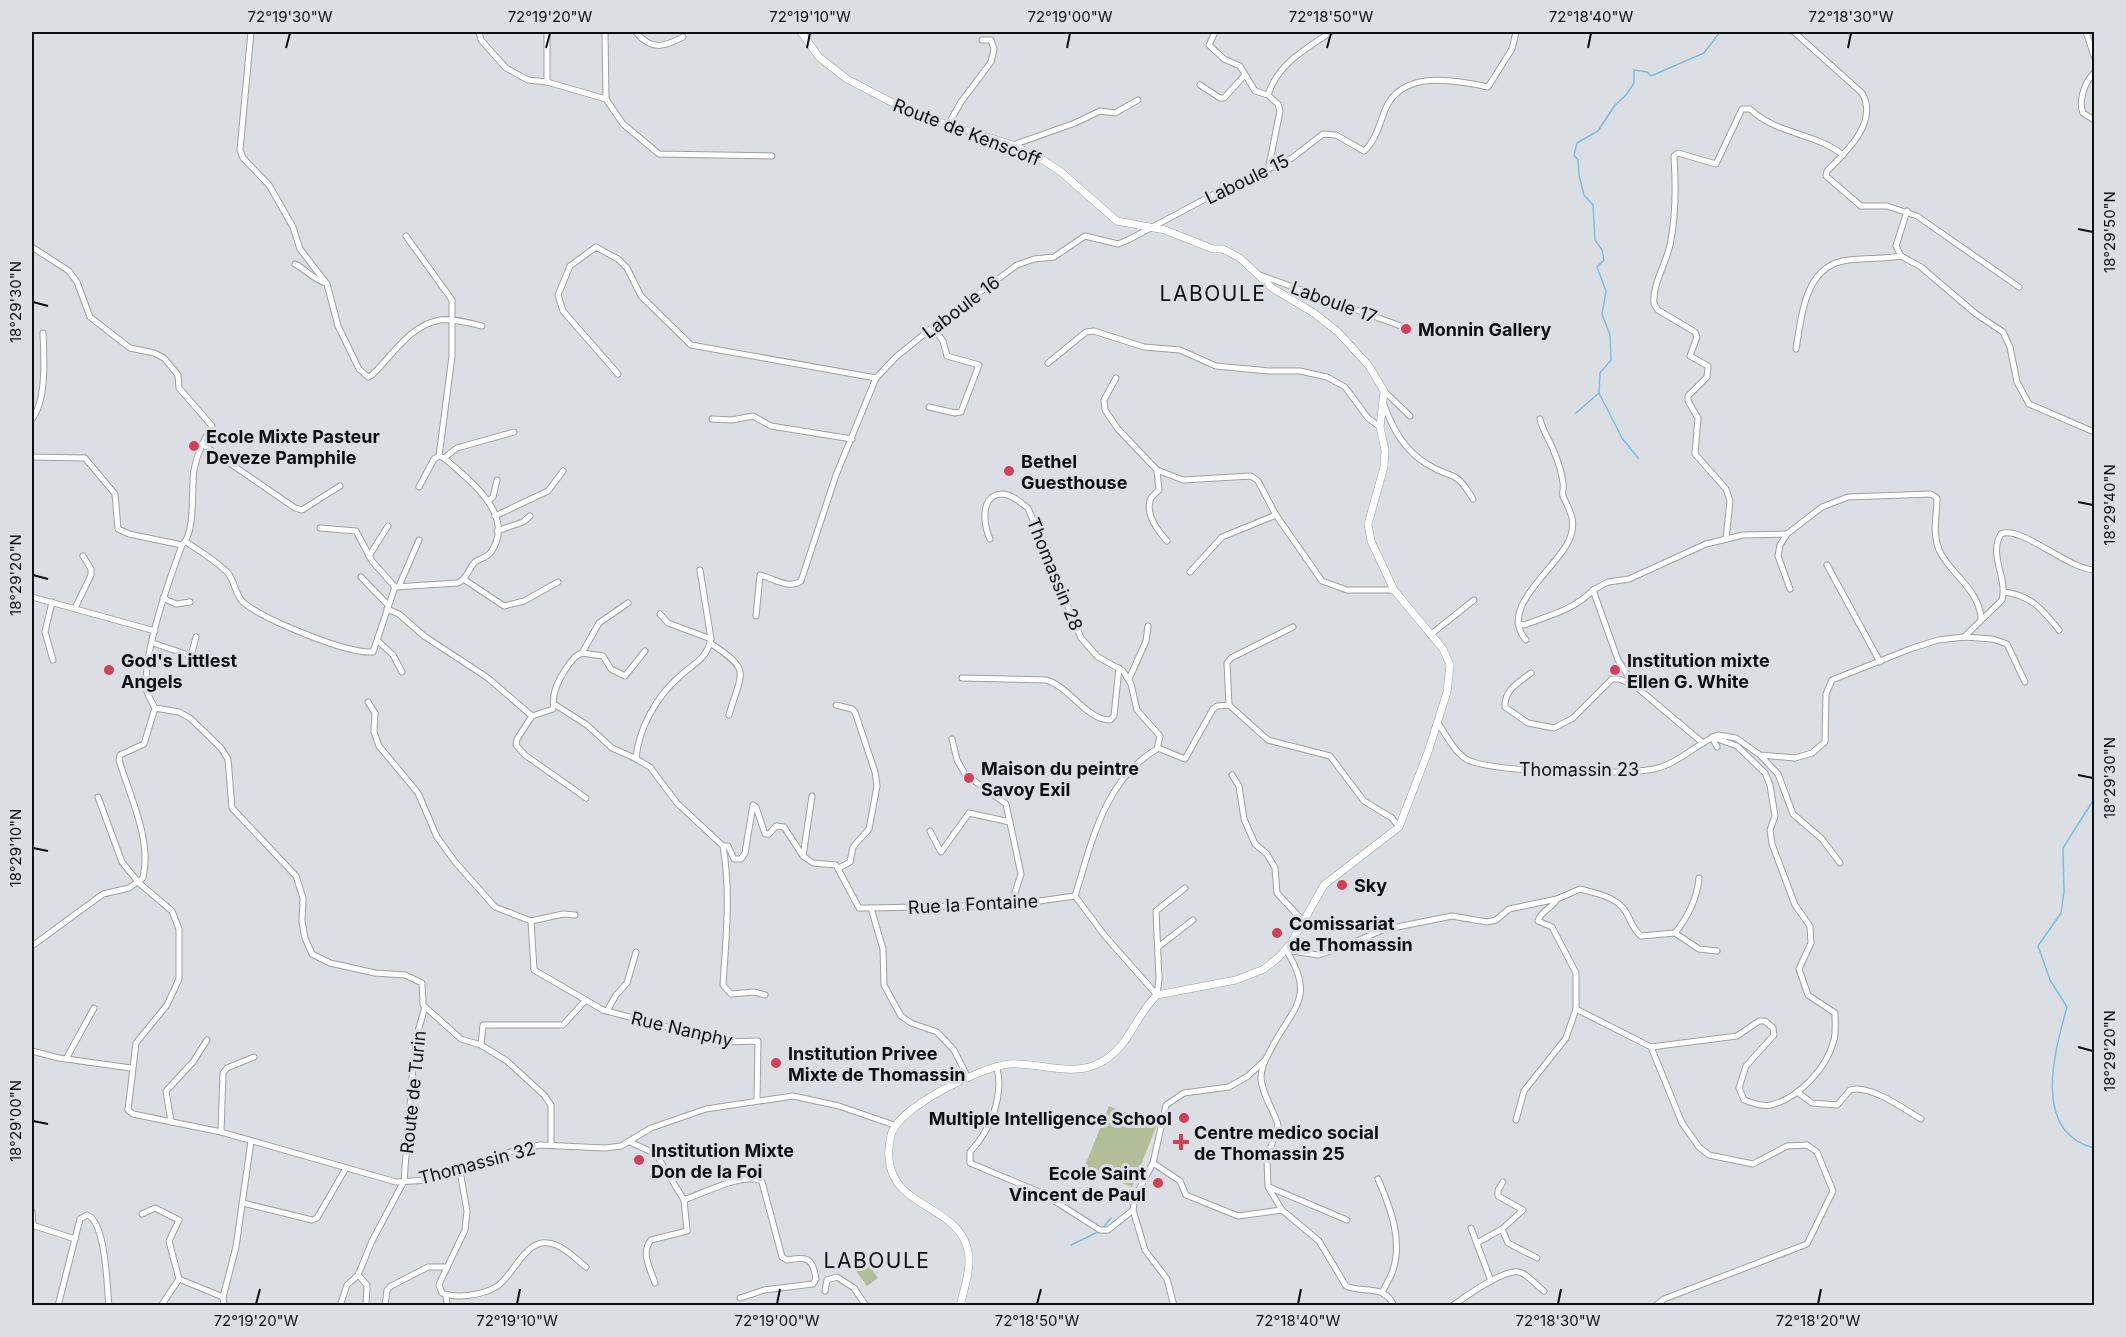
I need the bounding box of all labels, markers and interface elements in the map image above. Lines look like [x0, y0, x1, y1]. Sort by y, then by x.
text: 72°19'30"W [248, 7, 333, 26]
text: 72°19'20"W [508, 7, 593, 26]
text: 72°19'10"W [769, 7, 851, 26]
text: 72°19'00"W [1027, 7, 1113, 26]
text: 72°18'50"W [1289, 7, 1374, 26]
text: 72°18'40"W [1549, 7, 1633, 26]
text: 72°18'30"W [1809, 7, 1894, 26]
street label: Route de Kenscoff [890, 94, 1044, 170]
street label: Laboule 15 [1202, 150, 1292, 208]
text: 18°29'50"N [2100, 191, 2119, 273]
text: 18°29'30"N [6, 261, 25, 343]
street label: Laboule 16 [918, 271, 1004, 343]
street label: Laboule 17 [1288, 277, 1380, 327]
district label: LABOULE [1160, 281, 1266, 306]
place label: Monnin Gallery [1418, 319, 1552, 340]
marker: Monnin Gallery [1399, 322, 1413, 336]
place label: Ecole Mixte Pasteur Deveze Pamphile [206, 426, 380, 468]
marker: Ecole Mixte Pasteur Deveze Pamphile [187, 439, 201, 453]
place label: Bethel Guesthouse [1021, 451, 1128, 493]
marker: Bethel Guesthouse [1002, 464, 1016, 478]
text: 18°29'40"N [2100, 464, 2119, 546]
street label: Thomassin 28 [1023, 514, 1087, 634]
text: 18°29'20"N [6, 534, 25, 616]
place label: God's Littlest Angels [121, 650, 238, 692]
place label: Institution mixte Ellen G. White [1627, 650, 1770, 692]
marker: God's Littlest Angels [102, 663, 116, 677]
marker: Institution mixte Ellen G. White [1608, 663, 1622, 677]
text: 18°29'30"N [2100, 737, 2119, 819]
place label: Maison du peintre Savoy Exil [981, 758, 1139, 800]
street label: Thomassin 23 [1519, 759, 1639, 780]
marker: Maison du peintre Savoy Exil [962, 771, 976, 785]
text: 18°29'10"N [6, 809, 25, 887]
place label: Sky [1354, 875, 1387, 896]
marker: Sky [1335, 878, 1349, 892]
street label: Rue la Fontaine [907, 890, 1039, 918]
place label: Comissariat de Thomassin [1289, 913, 1413, 955]
marker: Comissariat de Thomassin [1270, 926, 1284, 940]
street label: Rue Nanphy [629, 1007, 735, 1051]
text: 18°29'20"N [2100, 1010, 2119, 1092]
street label: Route de Turin [396, 1029, 430, 1155]
place label: Institution Privee Mixte de Thomassin [788, 1043, 965, 1085]
marker: Institution Privee Mixte de Thomassin [769, 1056, 783, 1070]
text: 18°29'00"N [6, 1080, 25, 1162]
place label: Multiple Intelligence School [929, 1108, 1172, 1129]
marker: Multiple Intelligence School [1177, 1111, 1191, 1125]
place label: Centre medico social de Thomassin 25 [1194, 1122, 1379, 1164]
marker: Centre medico social de Thomassin 25 [1172, 1133, 1190, 1151]
street label: Thomassin 32 [416, 1137, 538, 1189]
place label: Institution Mixte Don de la Foi [651, 1140, 794, 1182]
marker: Institution Mixte Don de la Foi [632, 1153, 646, 1167]
place label: Ecole Saint Vincent de Paul [1009, 1163, 1146, 1205]
marker: Ecole Saint Vincent de Paul [1151, 1176, 1165, 1190]
district label: LABOULE [824, 1248, 930, 1273]
text: 72°19'20"W [214, 1311, 299, 1330]
text: 72°19'10"W [476, 1311, 558, 1330]
text: 72°19'00"W [734, 1311, 820, 1330]
text: 72°18'50"W [995, 1311, 1080, 1330]
text: 72°18'40"W [1256, 1311, 1340, 1330]
text: 72°18'30"W [1516, 1311, 1601, 1330]
text: 72°18'20"W [1776, 1311, 1861, 1330]

